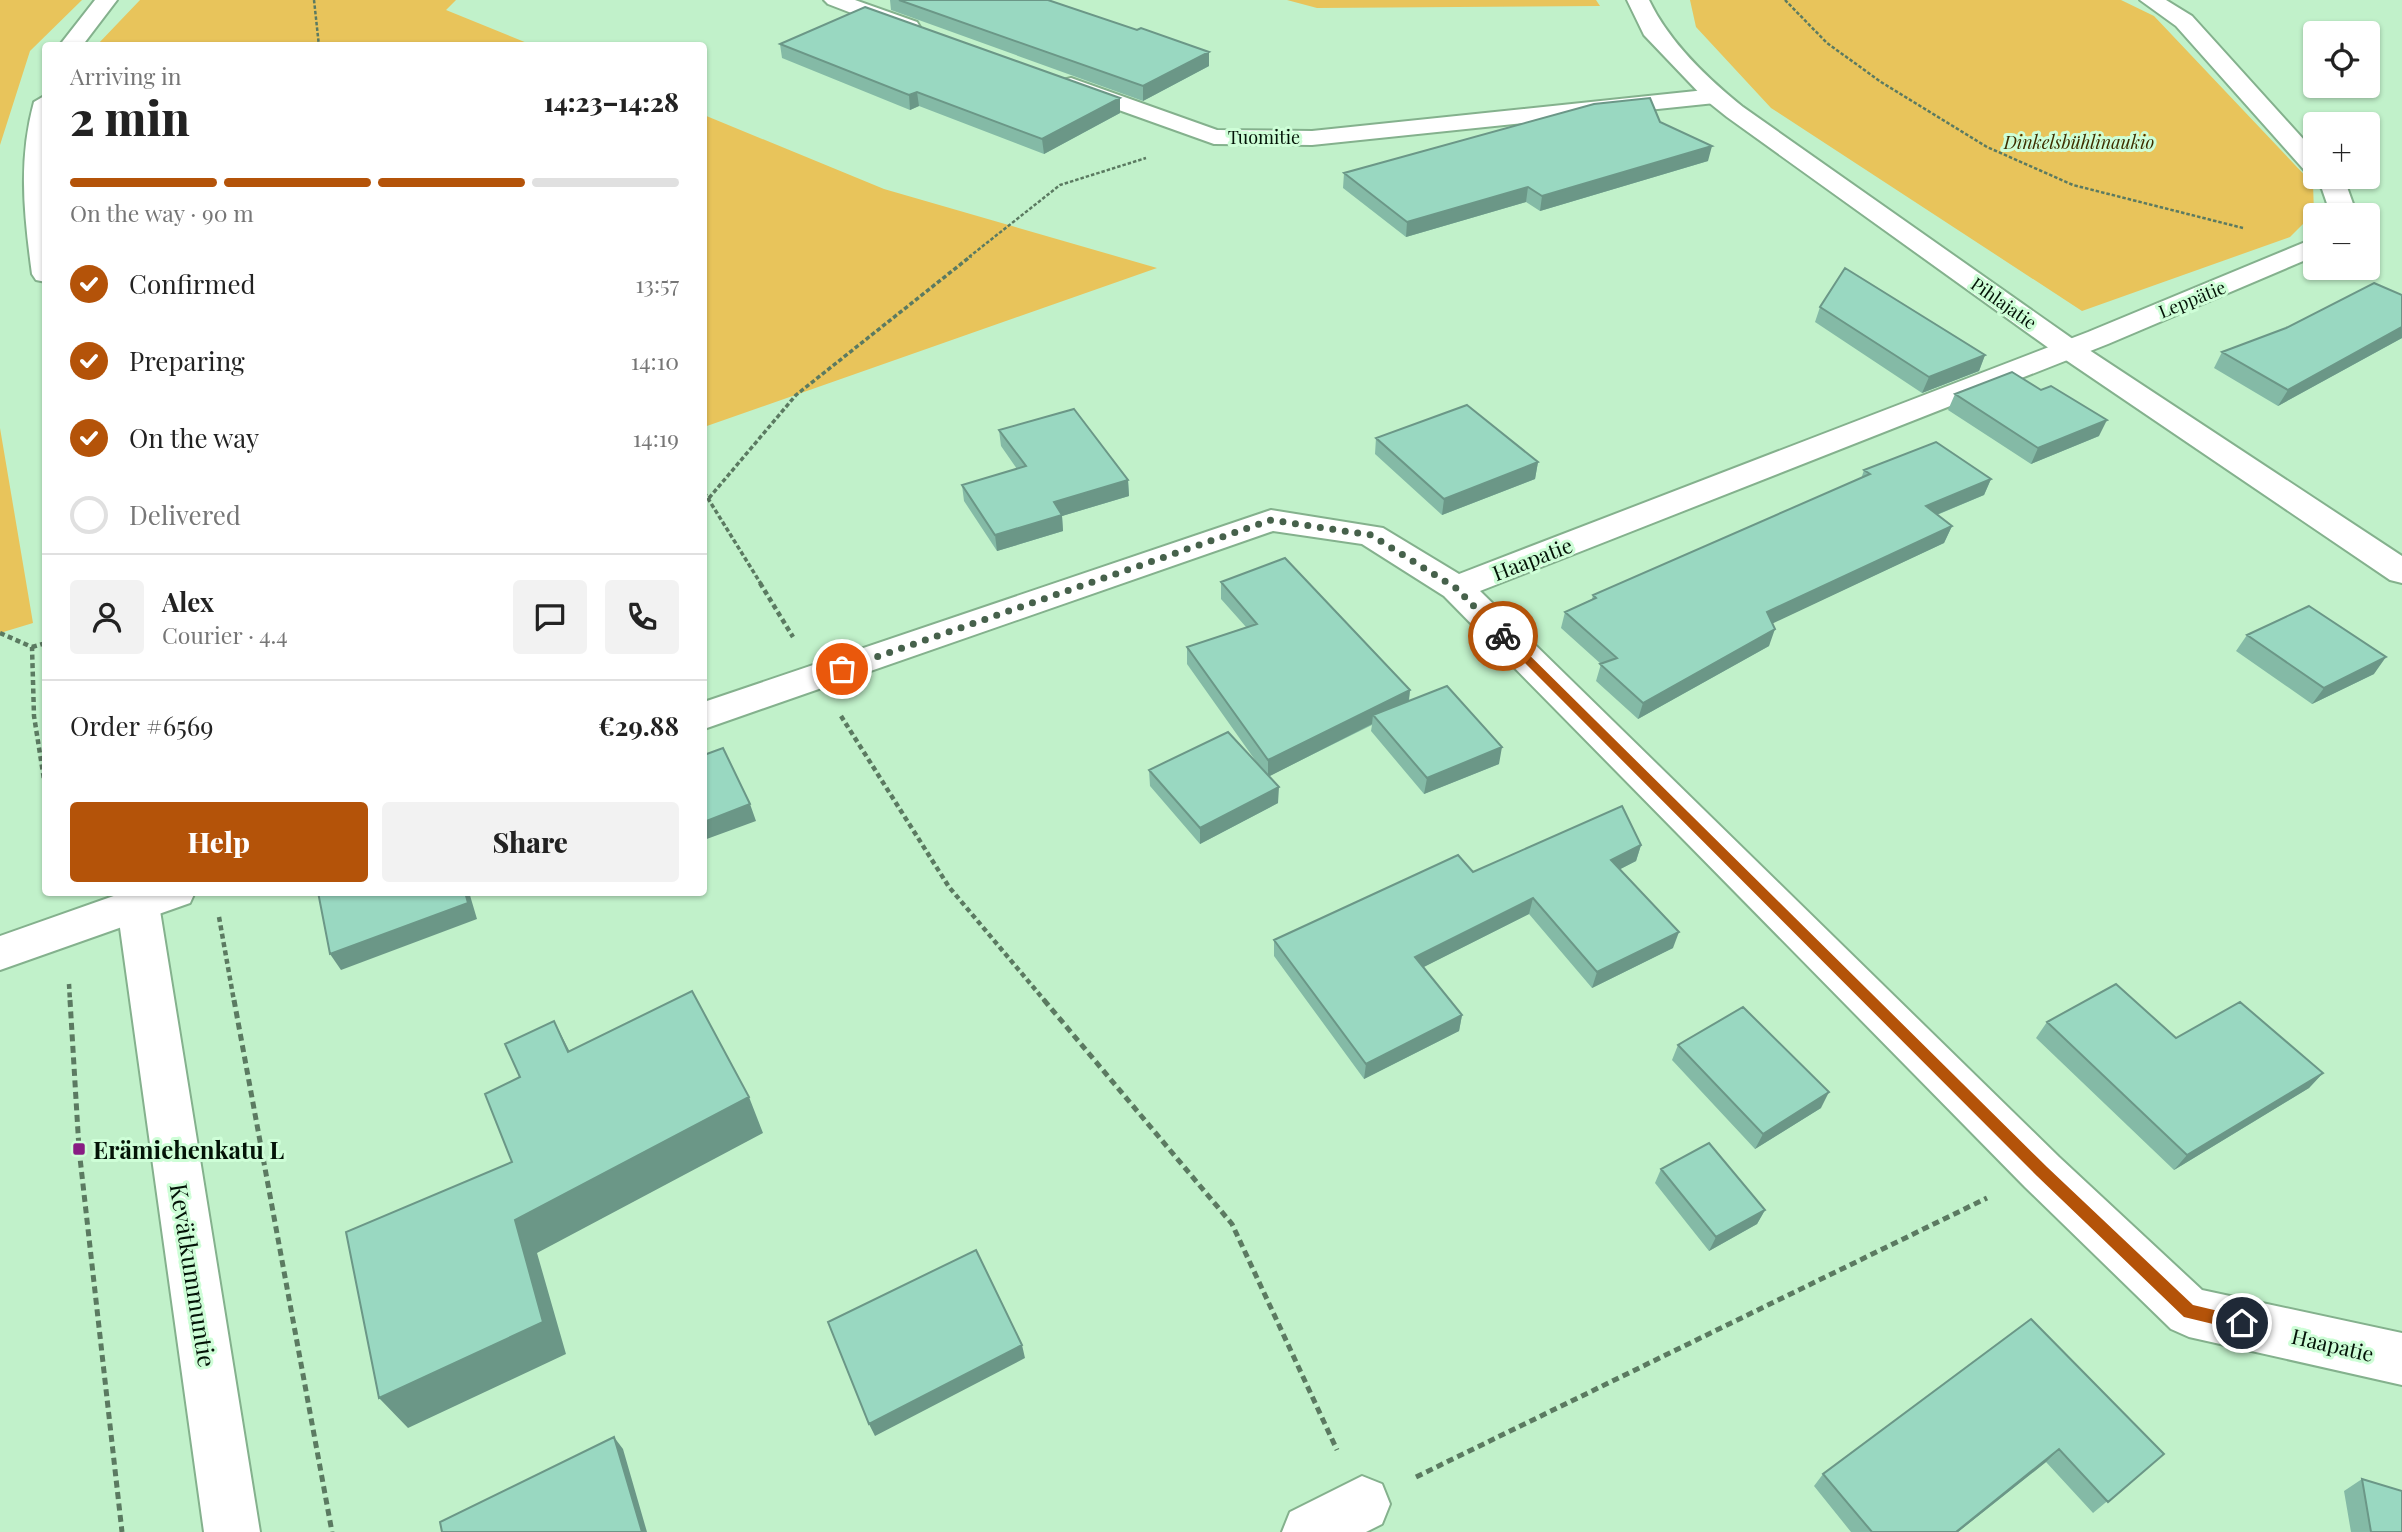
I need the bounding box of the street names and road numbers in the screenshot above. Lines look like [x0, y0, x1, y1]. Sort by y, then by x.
street label: Tuomitie [1228, 125, 1300, 149]
street label: Pihlajatie [1966, 272, 2042, 334]
street label: Leppätie [2155, 275, 2229, 323]
street label: Haapatie [1488, 530, 1576, 586]
street label: Kevätkummuntie [164, 1181, 224, 1369]
street label: Haapatie [2289, 1321, 2377, 1367]

